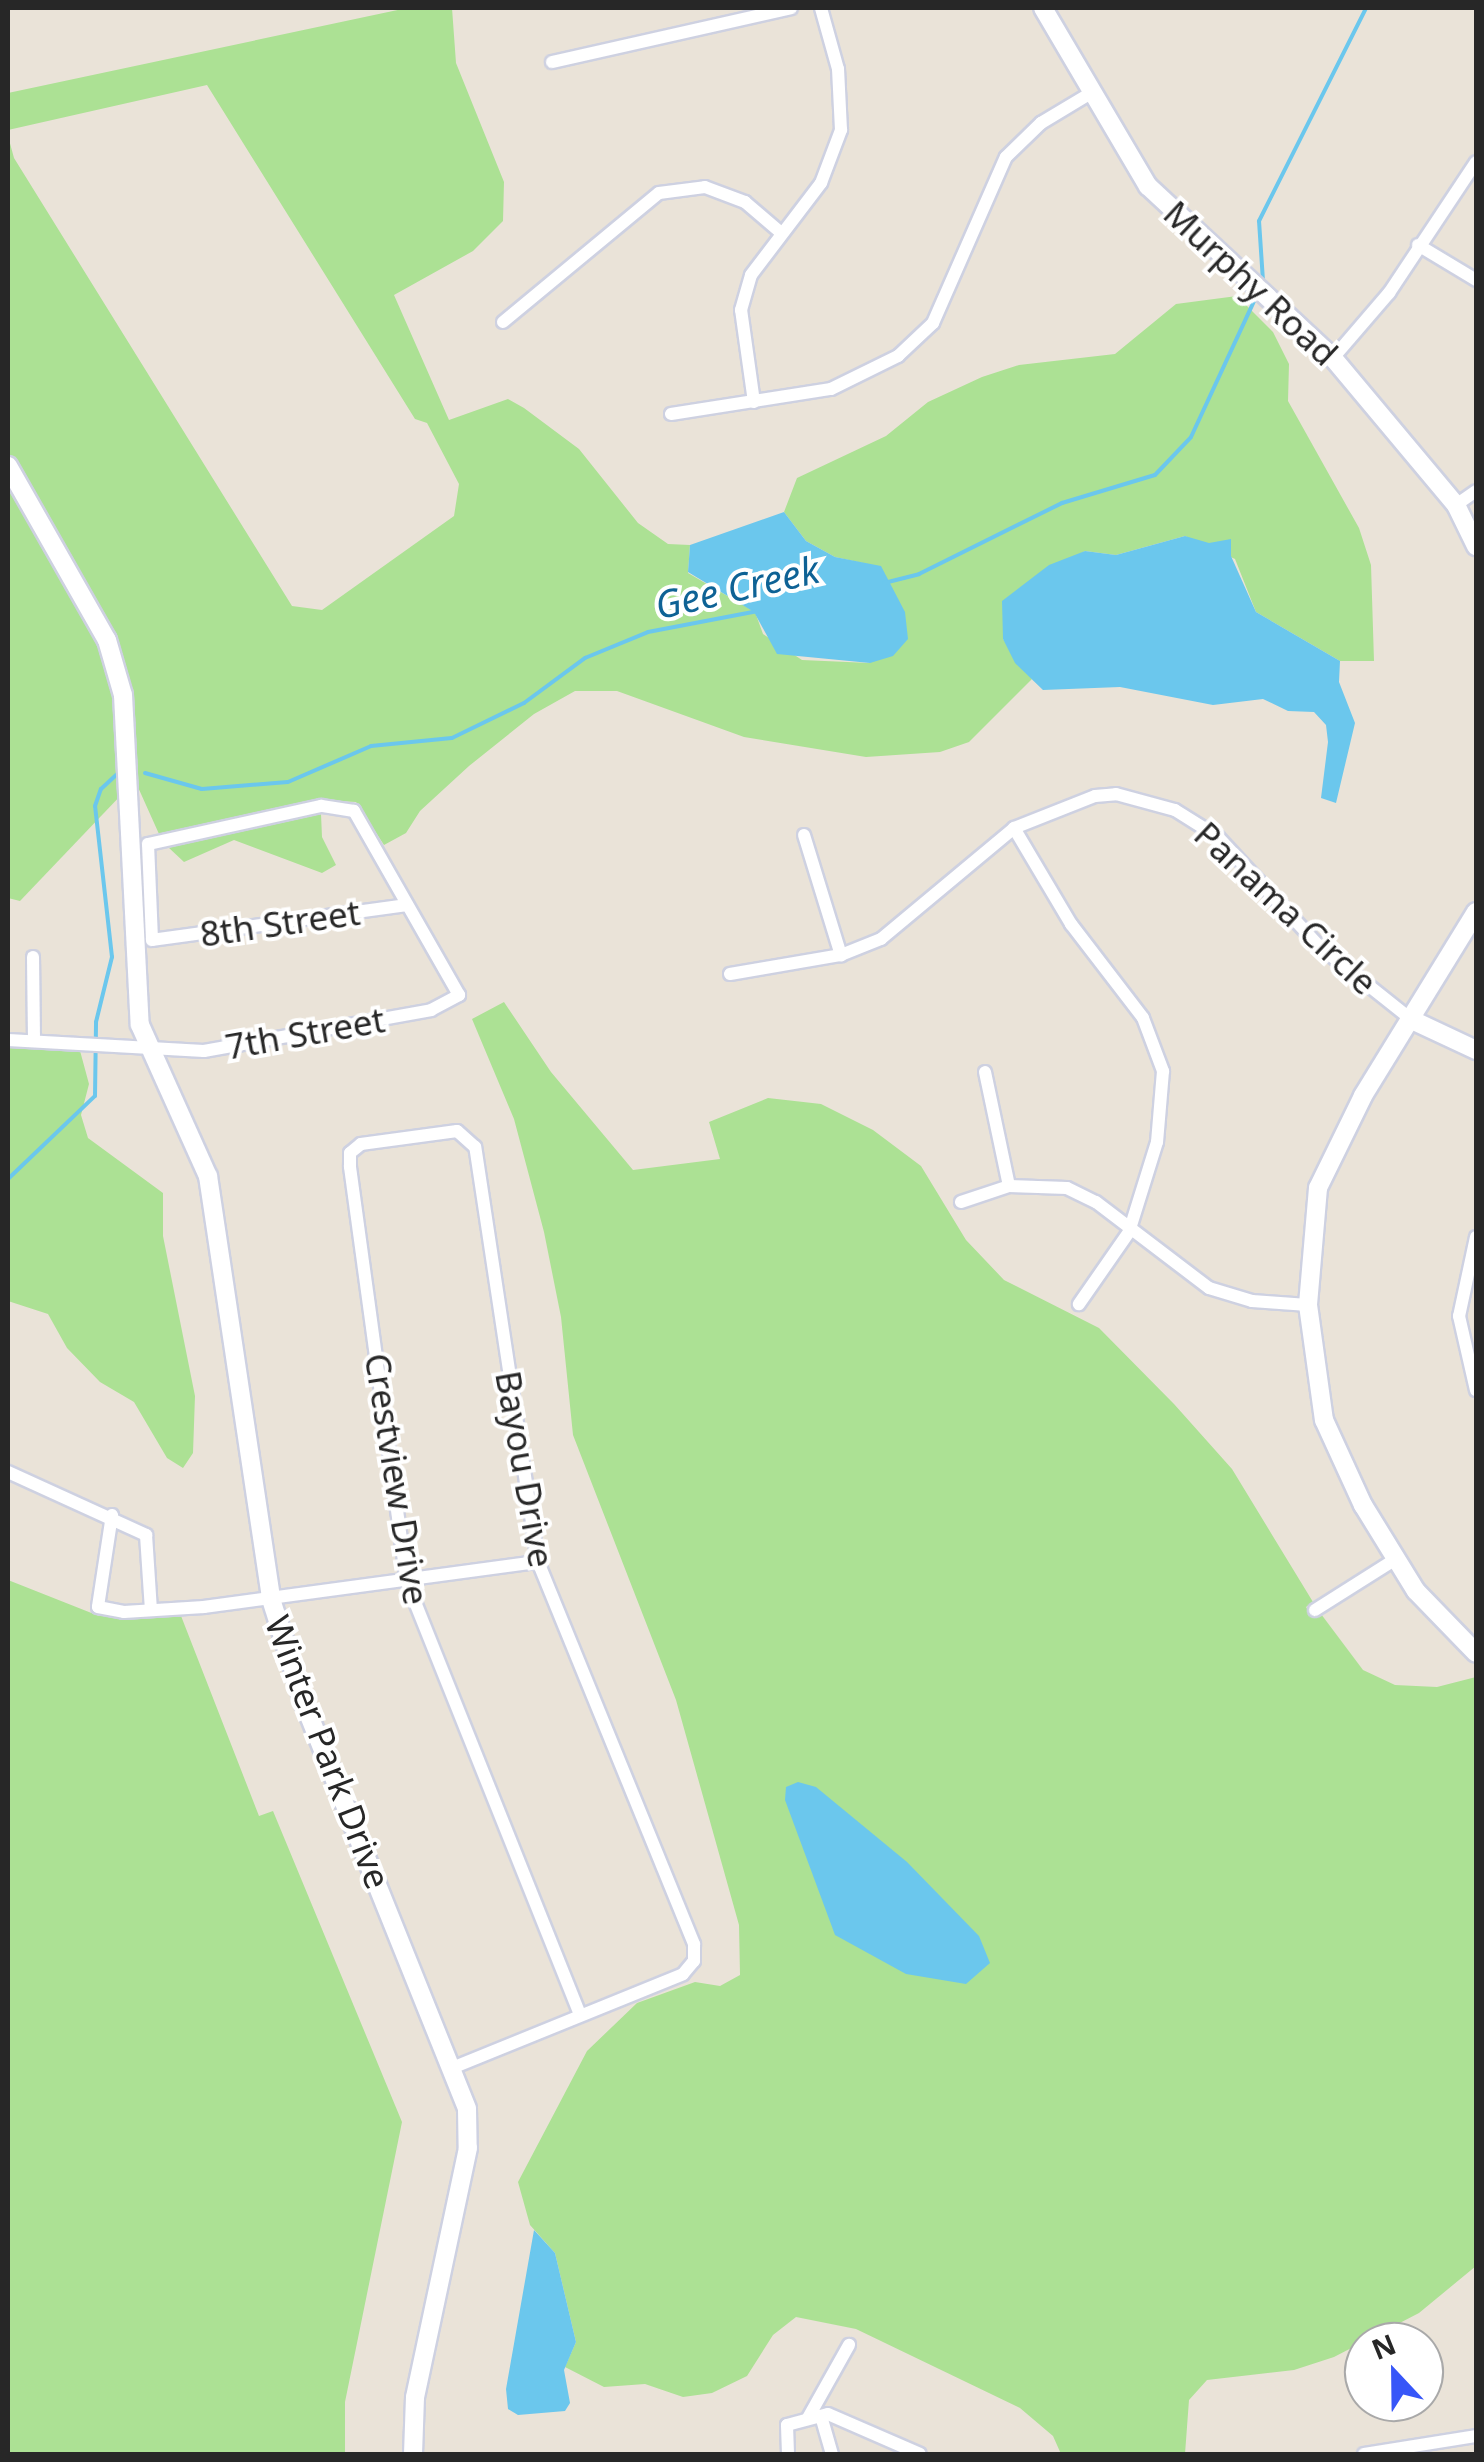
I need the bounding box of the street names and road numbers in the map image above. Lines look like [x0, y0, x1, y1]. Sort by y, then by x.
street label: Murphy Road [1155, 192, 1347, 374]
street label: Panama Circle [1186, 813, 1386, 1003]
street label: 8th Street [197, 891, 363, 955]
street label: 7th Street [222, 998, 388, 1068]
street label: Crestview Drive [356, 1350, 438, 1608]
street label: Bayou Drive [487, 1368, 563, 1570]
street label: Winter Park Drive [257, 1610, 399, 1894]

